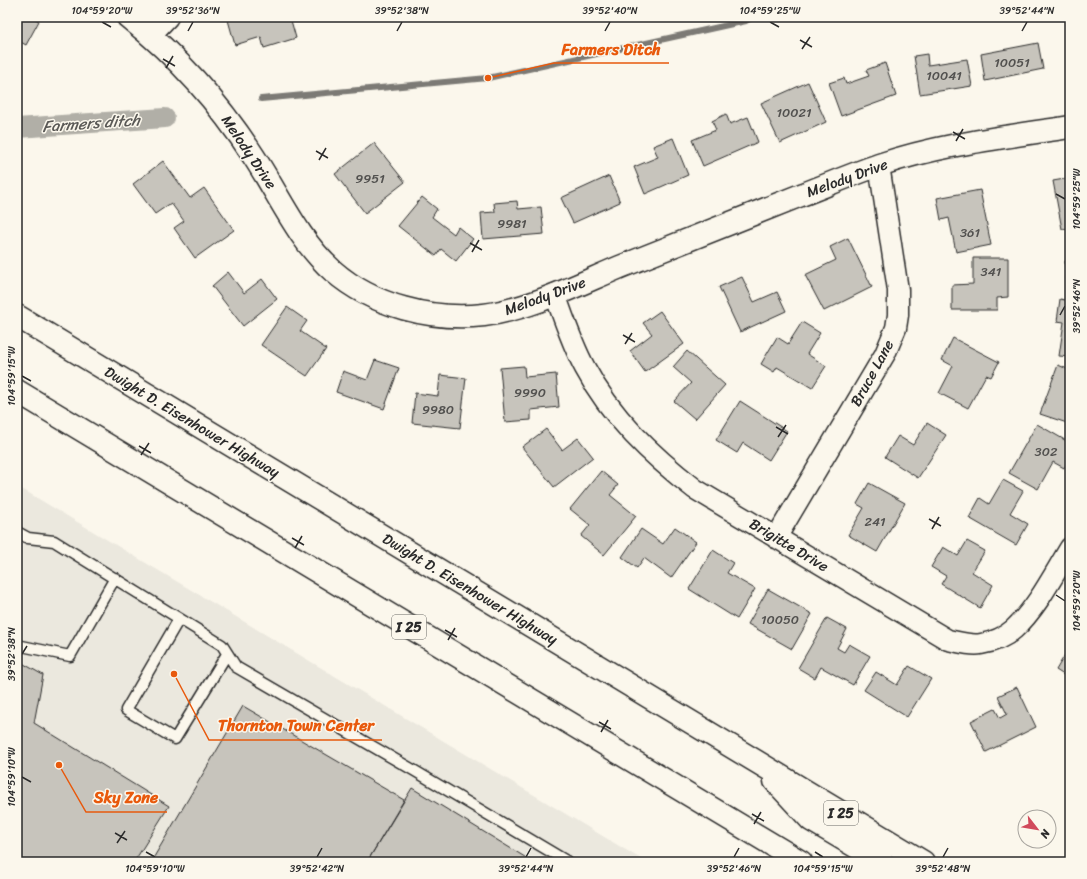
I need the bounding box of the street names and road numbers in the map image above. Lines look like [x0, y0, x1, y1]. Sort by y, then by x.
street label: Melody Drive [214, 109, 284, 195]
street label: Melody Drive [802, 151, 892, 205]
street label: Melody Drive [500, 269, 590, 323]
street label: Bruce Lane [843, 334, 901, 411]
street label: Dwight D. Eisenhower Highway [99, 359, 285, 485]
street label: Brigitte Drive [744, 511, 834, 579]
street label: Dwight D. Eisenhower Highway [377, 526, 563, 652]
road number: I 25 [392, 615, 426, 639]
road number: I 25 [824, 801, 858, 825]

